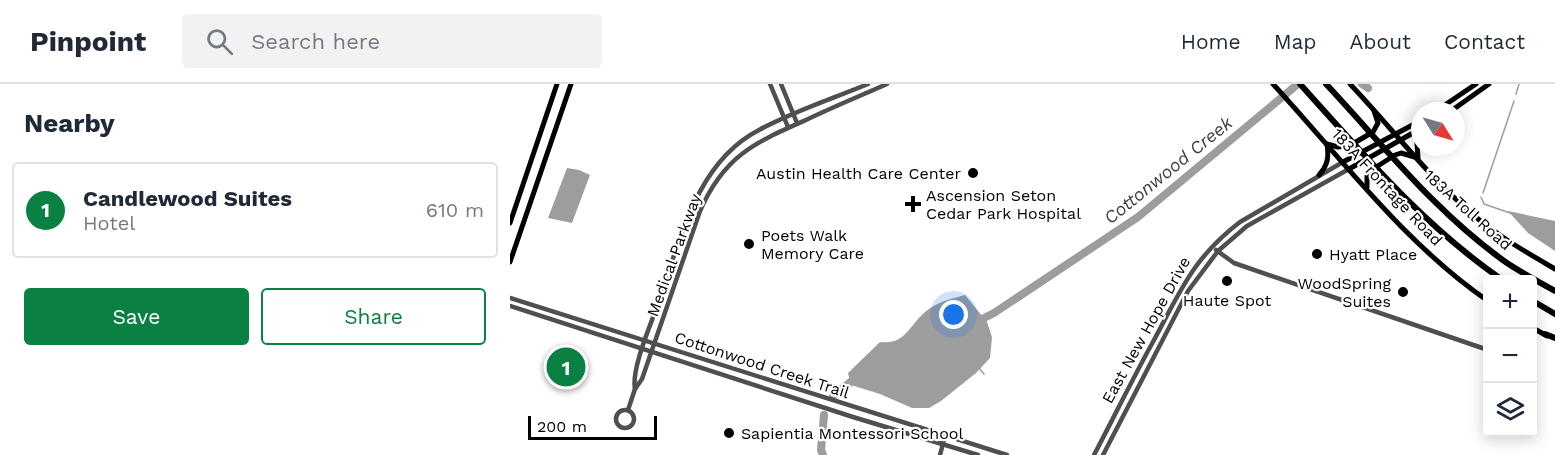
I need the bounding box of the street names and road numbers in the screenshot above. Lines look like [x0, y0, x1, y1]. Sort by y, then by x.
street label: 183A Frontage Road [1328, 124, 1446, 250]
street label: 183A Toll Road [1420, 166, 1516, 254]
street label: Medical Parkway [643, 190, 705, 319]
street label: East New Hope Drive [1098, 253, 1194, 407]
street label: Cottonwood Creek Trail [672, 328, 852, 402]

